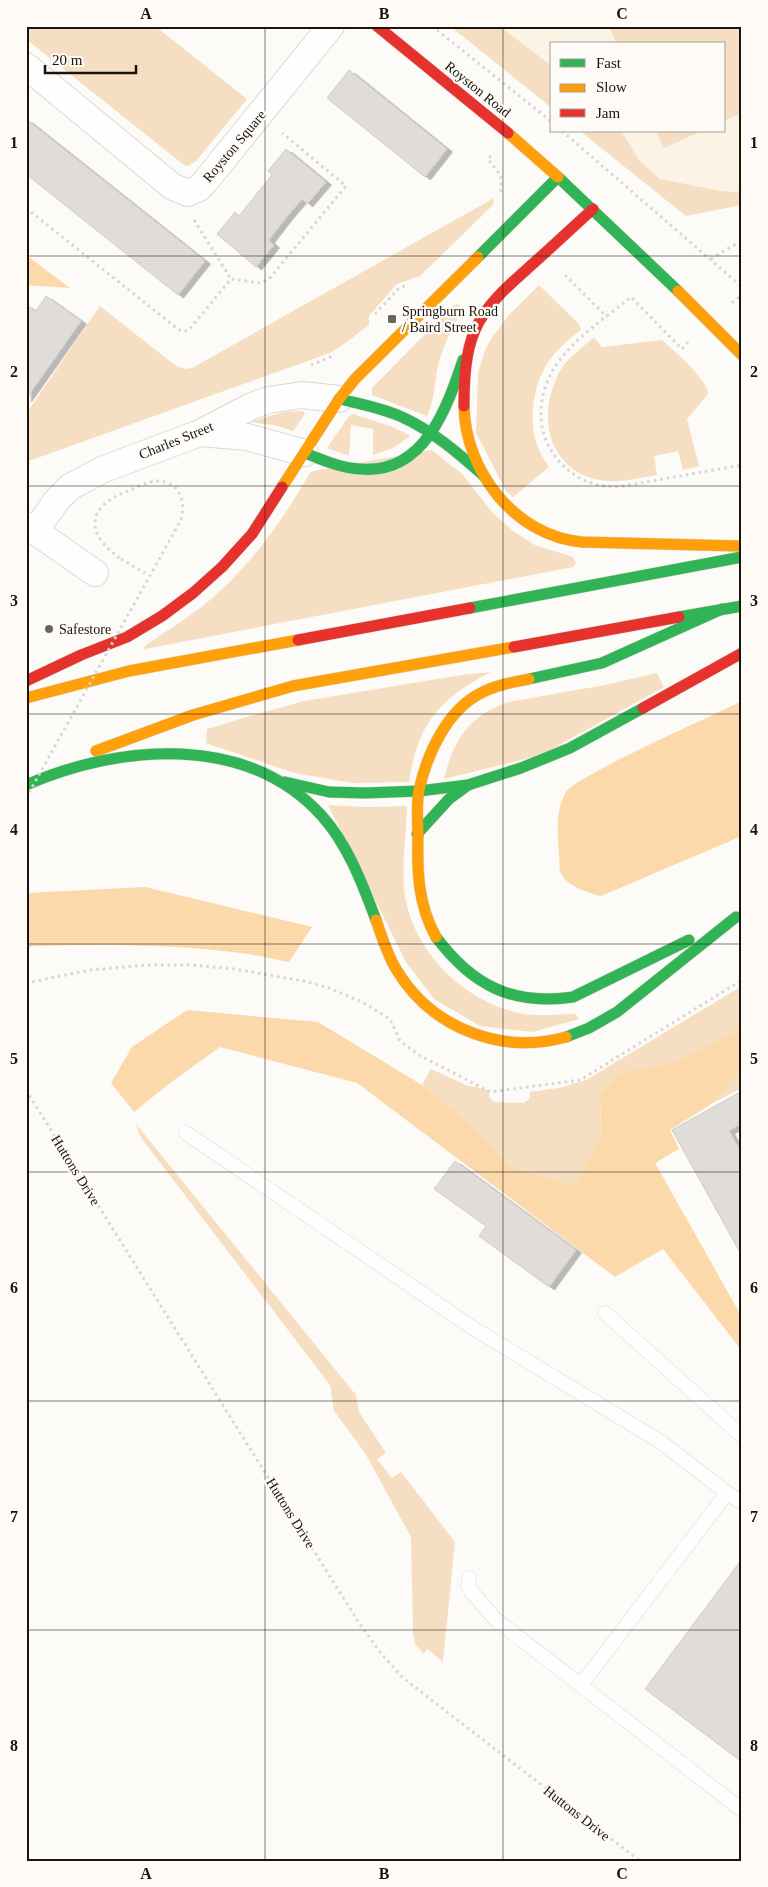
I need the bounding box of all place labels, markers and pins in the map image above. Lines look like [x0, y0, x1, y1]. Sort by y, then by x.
place label: Springburn Road / Baird Street [402, 304, 498, 335]
marker: Springburn Road / Baird Street [386, 313, 398, 325]
place label: Safestore [59, 622, 111, 637]
marker: Safestore [43, 623, 55, 635]

